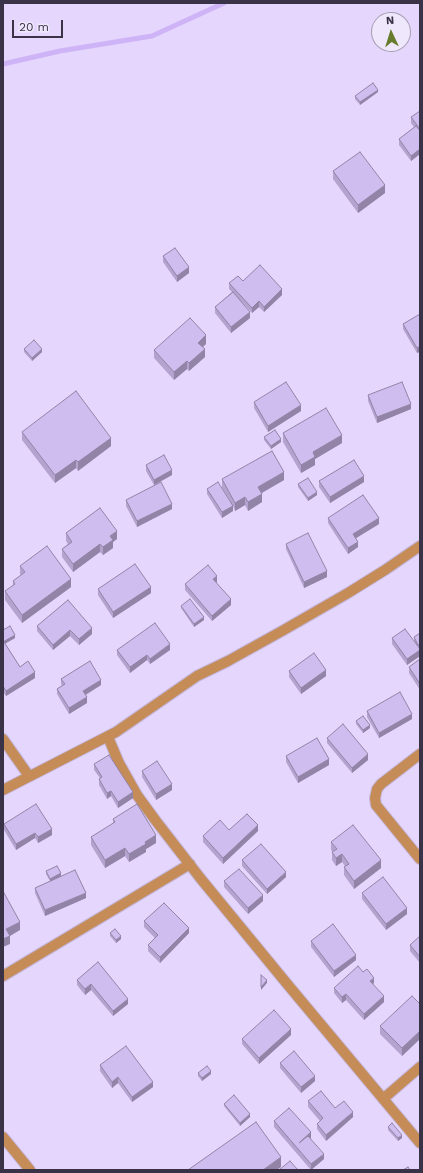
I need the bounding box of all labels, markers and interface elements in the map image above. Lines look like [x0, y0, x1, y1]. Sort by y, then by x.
scale bar [14, 12, 65, 38]
north arrow [371, 12, 411, 52]
text: N [386, 14, 395, 27]
text: 20 m [19, 20, 49, 34]

